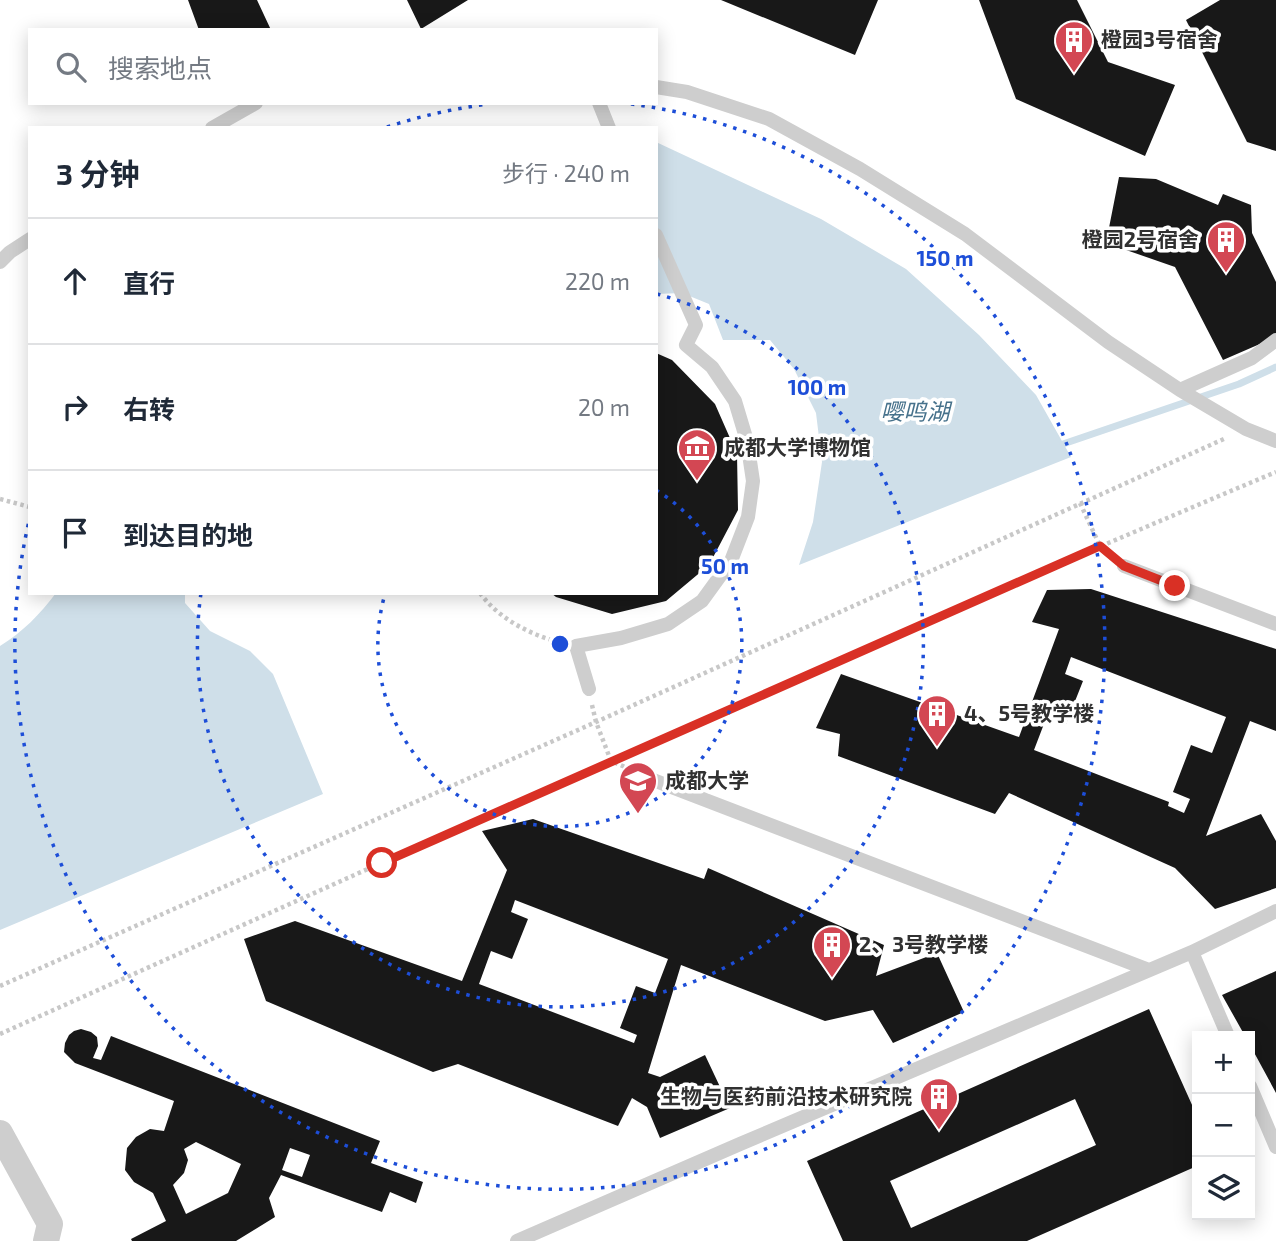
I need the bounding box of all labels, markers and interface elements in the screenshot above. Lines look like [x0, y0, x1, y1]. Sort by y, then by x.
building icon: 橙园3号宿舍 [1053, 19, 1095, 74]
place label: 橙园3号宿舍 [1101, 26, 1218, 51]
search box [28, 28, 658, 105]
icon: search [52, 48, 90, 86]
text: 搜索地点 [108, 52, 212, 83]
text: 3 分钟 [56, 155, 140, 191]
text: 步行 · 240 m [502, 159, 630, 187]
building icon: 橙园2号宿舍 [1205, 219, 1247, 274]
place label: 橙园2号宿舍 [1082, 226, 1199, 251]
text: 150 m [917, 245, 973, 270]
icon: ahead [56, 262, 94, 300]
text: 直行 [123, 267, 175, 298]
text: 220 m [565, 267, 630, 295]
text: 100 m [788, 374, 846, 399]
icon: right [56, 388, 94, 426]
text: 右转 [123, 393, 175, 424]
text: 20 m [578, 393, 630, 421]
water label: 嘤鸣湖 [881, 397, 953, 425]
museum icon: 成都大学博物馆 [676, 427, 718, 482]
place label: 成都大学博物馆 [724, 434, 871, 459]
icon: arrive [56, 514, 94, 552]
text: 到达目的地 [123, 519, 253, 550]
text: 50 m [701, 553, 749, 578]
route end [1159, 570, 1190, 601]
centre of rings [548, 632, 572, 656]
building icon: 4、5号教学楼 [916, 693, 958, 748]
place label: 4、5号教学楼 [964, 700, 1094, 725]
school or university icon: 成都大学 [617, 760, 659, 815]
place label: 成都大学 [665, 767, 749, 792]
route start [366, 847, 397, 878]
building icon: 2、3号教学楼 [811, 924, 853, 979]
place label: 2、3号教学楼 [859, 931, 988, 956]
map controls [1192, 1031, 1255, 1220]
button: + [1192, 1031, 1255, 1094]
building icon: 生物与医药前沿技术研究院 [918, 1076, 960, 1131]
place label: 生物与医药前沿技术研究院 [660, 1083, 912, 1108]
button: − [1192, 1094, 1255, 1157]
button: layers [1192, 1157, 1255, 1220]

